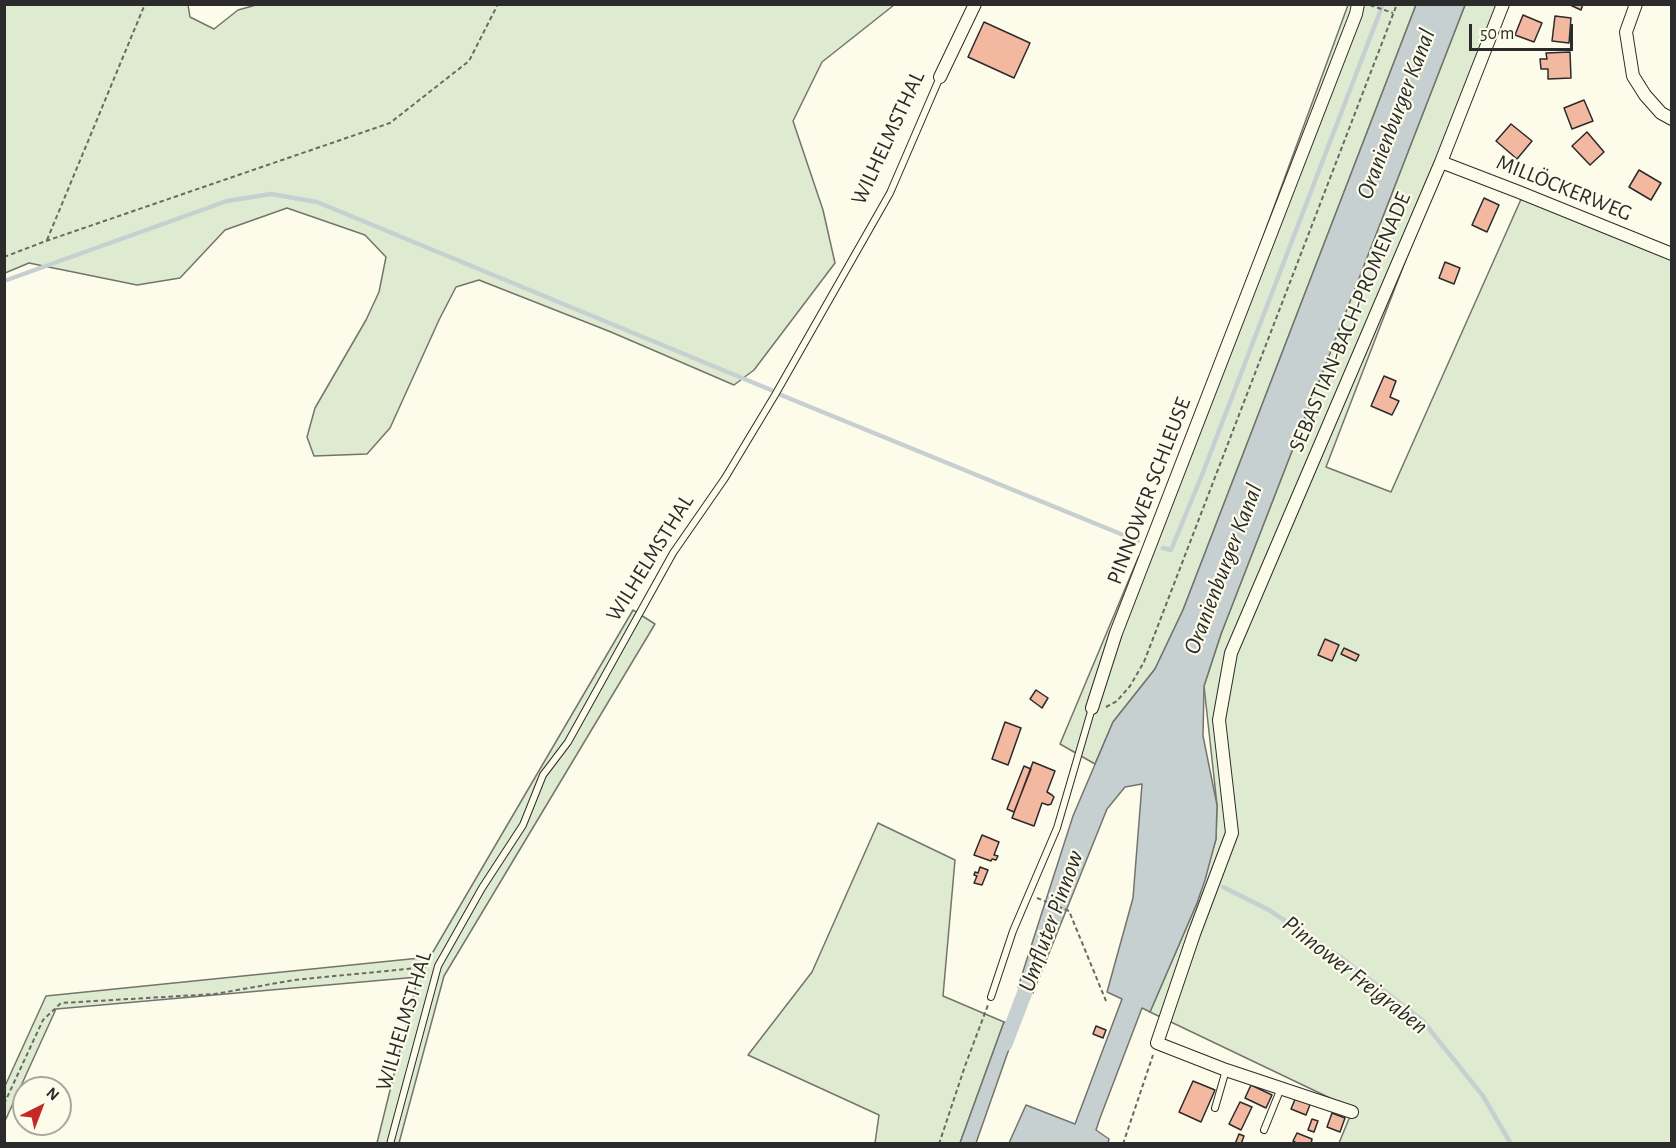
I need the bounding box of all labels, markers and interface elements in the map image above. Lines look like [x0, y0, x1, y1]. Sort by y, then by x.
scale bar [1472, 12, 1576, 50]
water label: Oranienburger Kanal [1350, 25, 1442, 203]
text: 50 m [1480, 25, 1514, 43]
street label: WILHELMSTHAL [845, 67, 931, 209]
street label: MILLÖCKERWEG [1492, 149, 1636, 227]
street label: SEBASTIAN-BACH-PROMENADE [1283, 188, 1417, 456]
street label: PINNOWER SCHLEUSE [1101, 394, 1197, 588]
water label: Oranienburger Kanal [1177, 480, 1269, 658]
street label: WILHELMSTHAL [600, 490, 700, 626]
water label: Umfluter Pinnow [1012, 846, 1090, 996]
water label: Pinnower Freigraben [1276, 909, 1434, 1041]
street label: WILHELMSTHAL [370, 948, 438, 1094]
north arrow [12, 1076, 72, 1136]
text: N [43, 1084, 62, 1104]

